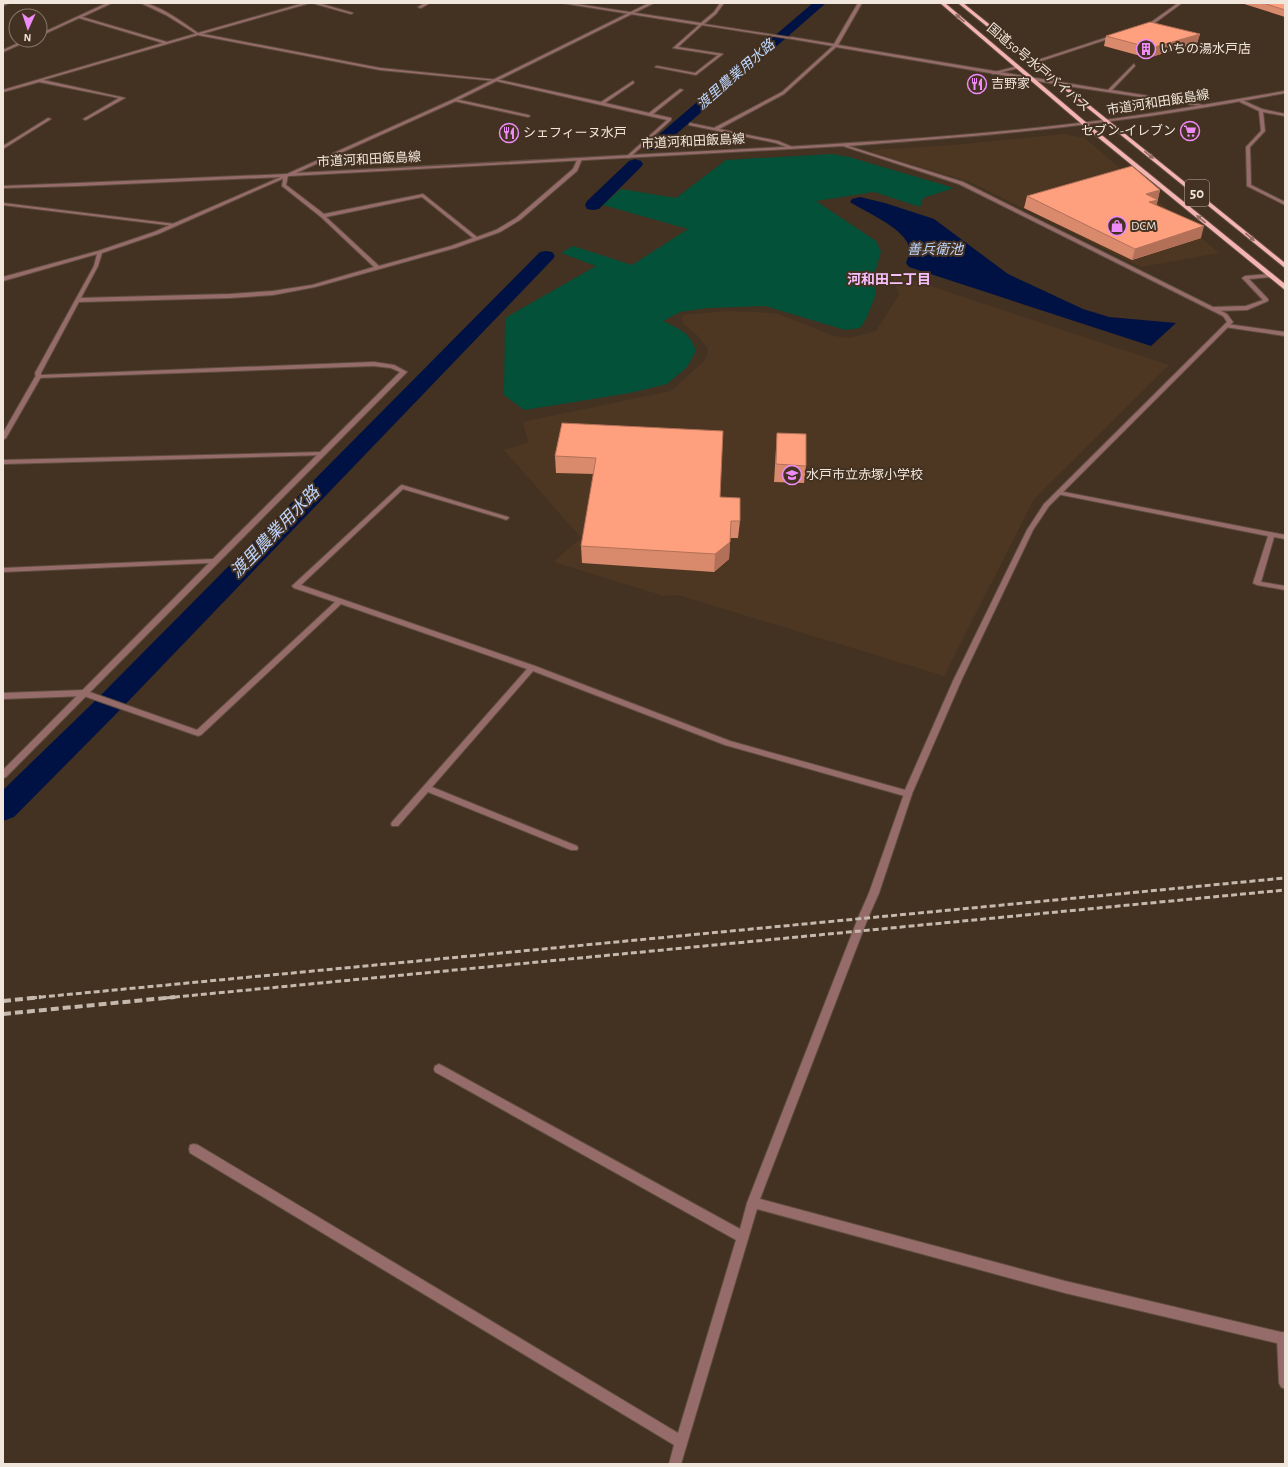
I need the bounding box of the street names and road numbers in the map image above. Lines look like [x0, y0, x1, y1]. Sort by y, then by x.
street label: 国道50号水戸バイパス [984, 21, 1092, 114]
street label: 市道河和田飯島線 [1105, 86, 1210, 118]
street label: 市道河和田飯島線 [641, 131, 745, 151]
street label: 市道河和田飯島線 [317, 149, 421, 169]
road number: 50 [1185, 180, 1209, 206]

